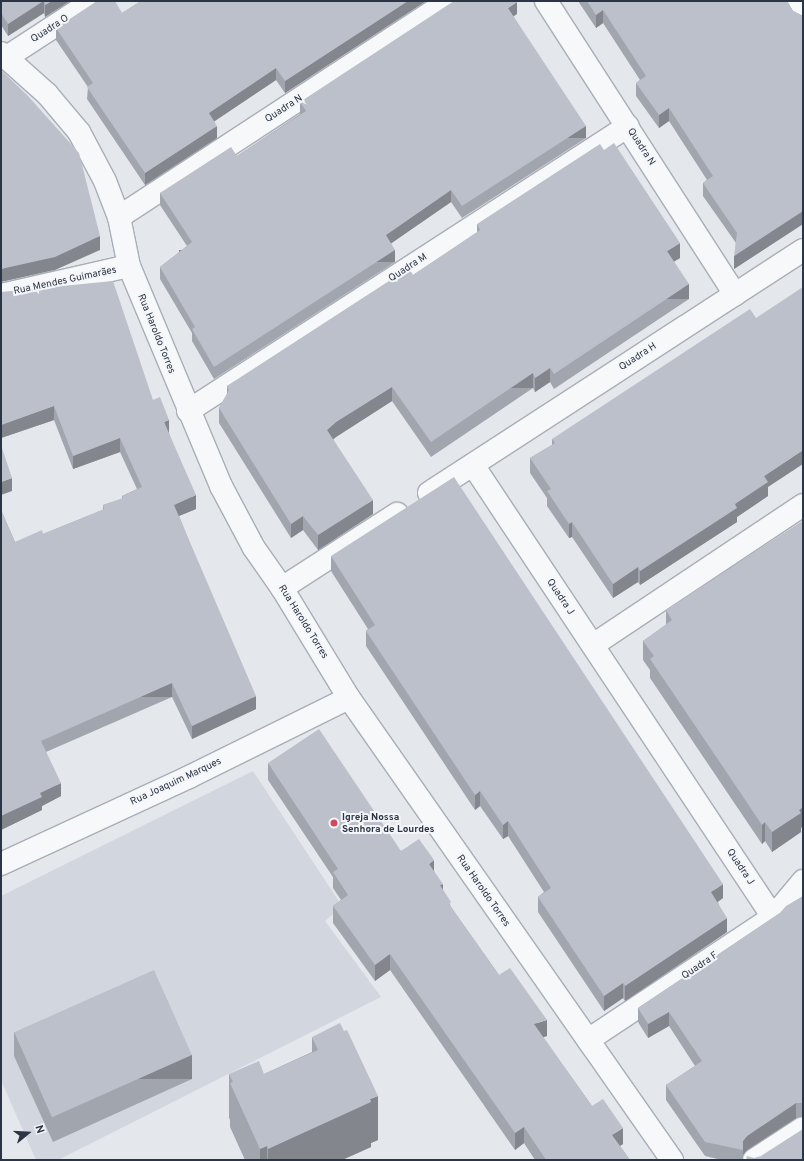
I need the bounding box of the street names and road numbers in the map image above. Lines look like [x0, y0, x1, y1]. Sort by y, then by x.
street label: Quadra O [29, 12, 71, 46]
street label: Quadra N [263, 92, 305, 126]
street label: Quadra N [624, 126, 658, 168]
street label: Quadra M [387, 251, 429, 285]
street label: Rua Mendes Guimarães [12, 264, 118, 298]
street label: Rua Haroldo Torres [134, 292, 178, 376]
street label: Quadra H [617, 340, 659, 374]
street label: Quadra J [544, 577, 576, 617]
street label: Rua Haroldo Torres [275, 583, 331, 661]
street label: Rua Joaquim Marques [129, 756, 223, 808]
street label: Quadra J [724, 847, 756, 887]
street label: Rua Haroldo Torres [454, 853, 512, 929]
street label: Quadra F [680, 950, 720, 982]

